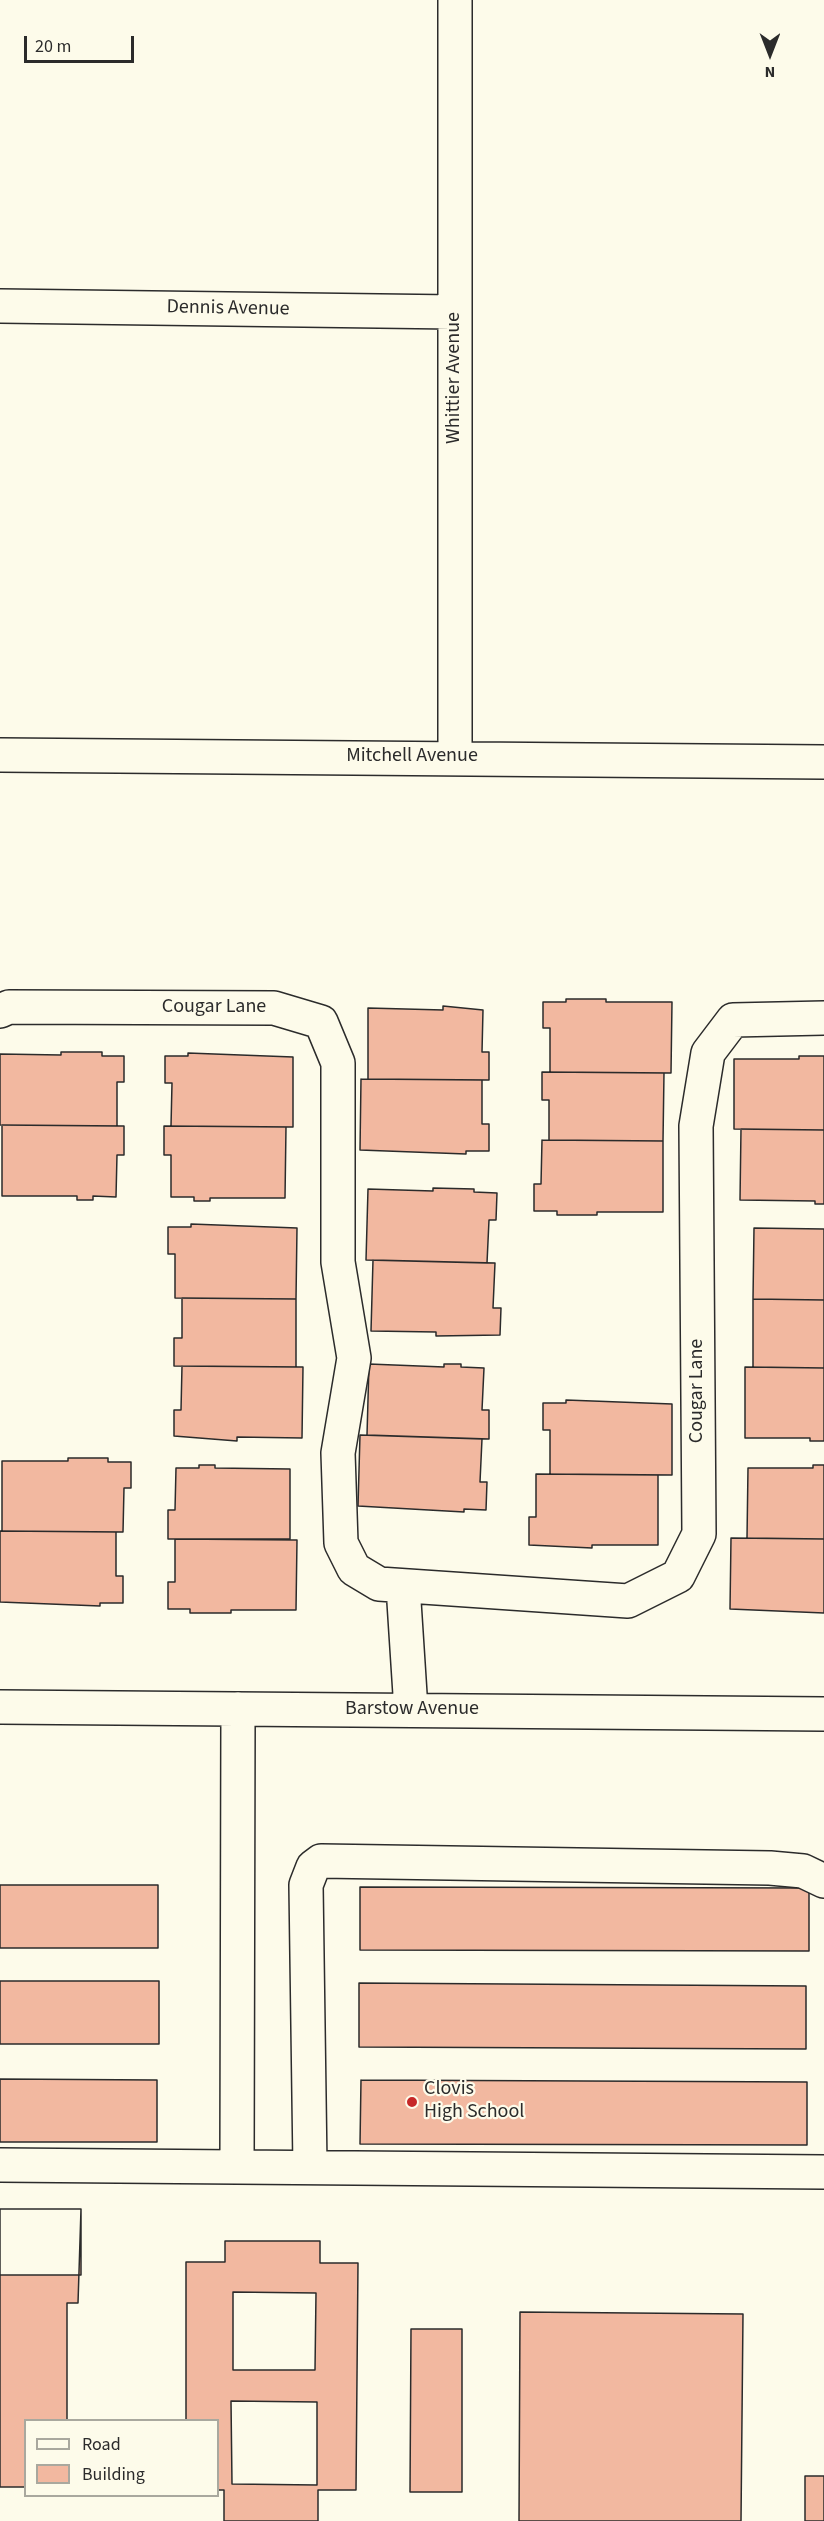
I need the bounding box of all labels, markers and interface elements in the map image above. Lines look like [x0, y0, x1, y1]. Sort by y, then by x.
scale bar [27, 24, 136, 62]
north arrow [740, 24, 800, 84]
text: 20 m [35, 34, 71, 59]
text: N [765, 61, 775, 83]
street label: Dennis Avenue [166, 296, 290, 322]
street label: Whittier Avenue [443, 312, 467, 444]
street label: Mitchell Avenue [346, 745, 478, 769]
street label: Cougar Lane [162, 996, 266, 1020]
street label: Cougar Lane [686, 1339, 710, 1443]
street label: Barstow Avenue [345, 1698, 479, 1722]
place label: Clovis High School [424, 2078, 524, 2125]
marker: Clovis High School [405, 2095, 419, 2109]
legend [24, 2419, 219, 2497]
text: Road [82, 2432, 121, 2457]
text: Building [82, 2462, 145, 2487]

